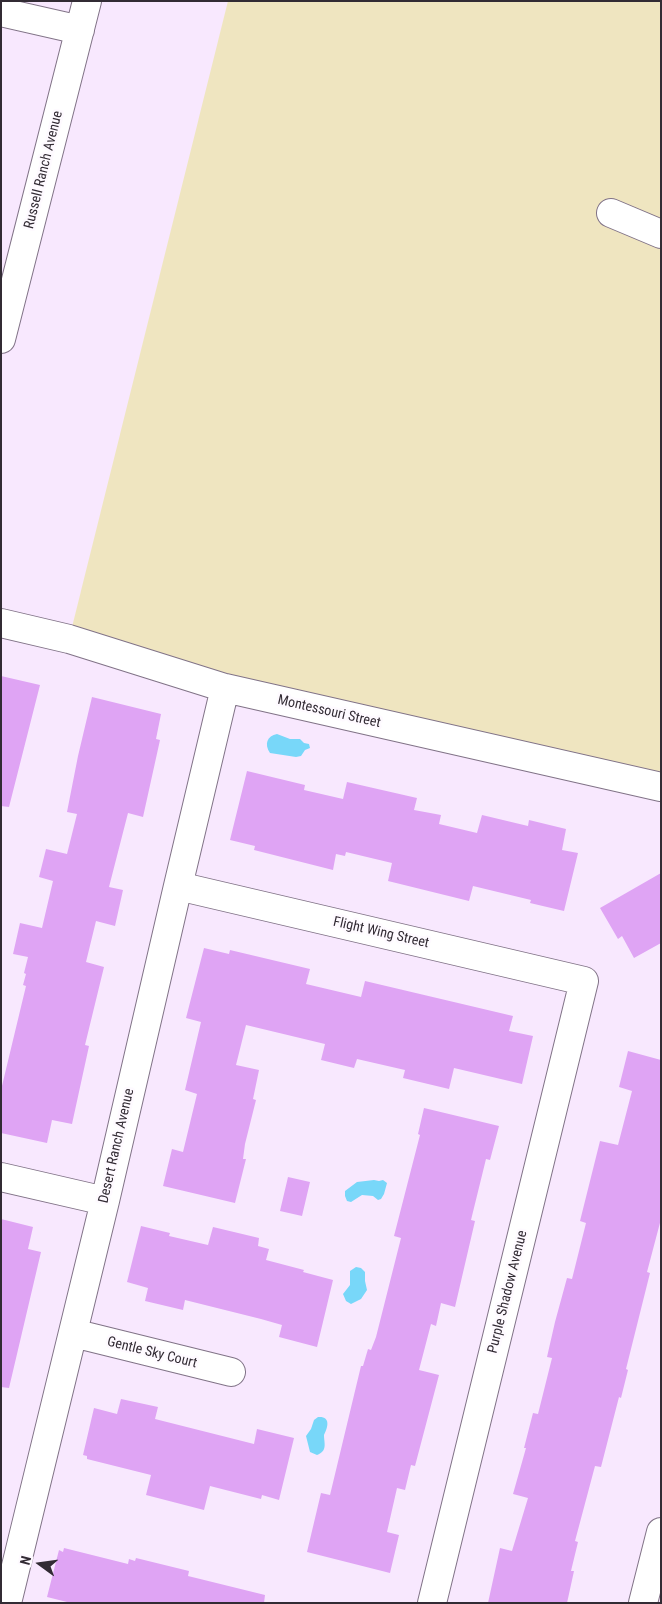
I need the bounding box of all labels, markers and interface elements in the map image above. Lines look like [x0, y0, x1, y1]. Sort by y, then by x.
street label: Russell Ranch Avenue [21, 109, 67, 231]
street label: Montessouri Street [276, 692, 382, 732]
street label: Flight Wing Street [331, 914, 431, 952]
street label: Desert Ranch Avenue [96, 1087, 138, 1205]
street label: Purple Shadow Avenue [485, 1229, 531, 1355]
street label: Gentle Sky Court [105, 1334, 199, 1372]
north arrow [15, 1539, 65, 1589]
text: N [17, 1554, 34, 1566]

